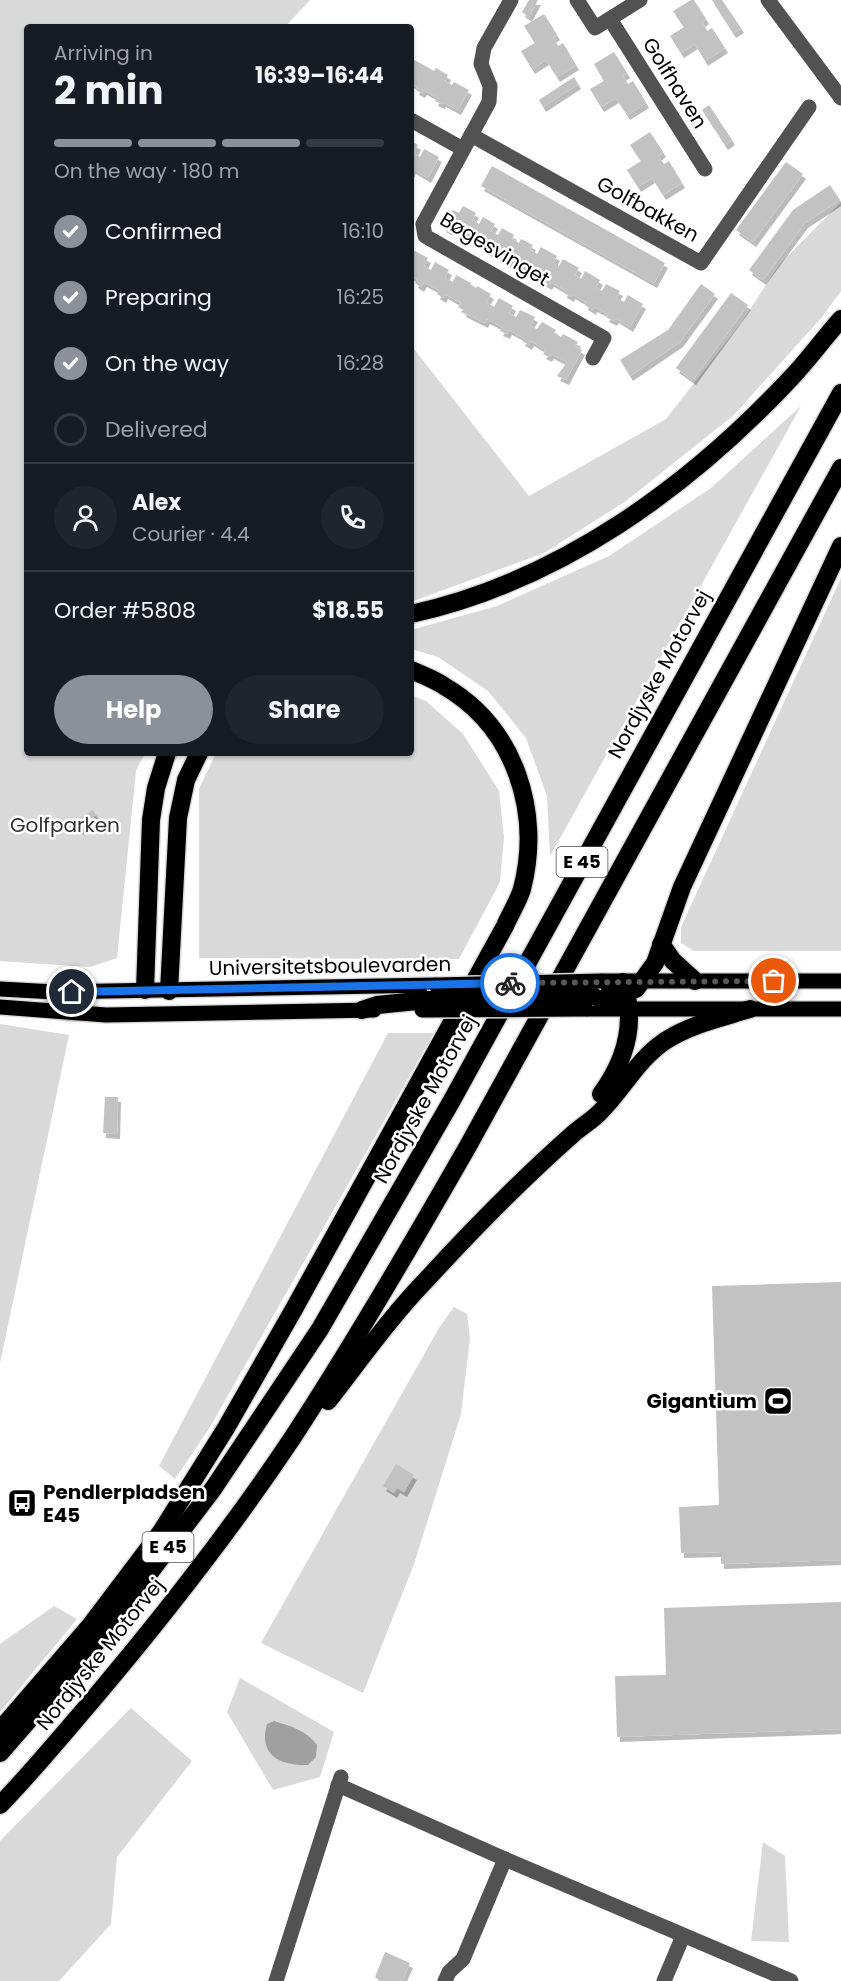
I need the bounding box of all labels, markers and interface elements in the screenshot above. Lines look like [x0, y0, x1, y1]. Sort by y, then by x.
street label: Golfhaven [636, 32, 714, 134]
text: Arriving in [54, 39, 153, 67]
text: 16:39–16:44 [255, 60, 384, 91]
text: 2 min [54, 63, 164, 118]
text: On the way · 180 m [54, 157, 239, 185]
street label: Golfbakken [592, 169, 704, 249]
street label: Bøgesvinget [435, 205, 555, 293]
icon: check [54, 215, 87, 248]
text: Confirmed [105, 216, 222, 247]
text: 16:10 [342, 217, 384, 245]
icon: check [54, 281, 87, 314]
text: Preparing [105, 282, 212, 313]
text: 16:25 [337, 283, 384, 311]
icon: check [54, 347, 87, 380]
text: On the way [105, 348, 229, 379]
text: 16:28 [337, 349, 384, 377]
text: Delivered [105, 414, 208, 445]
button: person [54, 486, 117, 549]
button: phone [321, 486, 384, 549]
text: Alex [132, 487, 181, 518]
text: Courier · 4.4 [132, 520, 250, 548]
street label: Nordjyske Motorvej [601, 585, 717, 763]
text: Order #5808 [54, 595, 196, 626]
text: $18.55 [312, 595, 384, 626]
button: Help [54, 675, 213, 744]
button: Share [225, 675, 384, 744]
park label: Golfparken [10, 811, 120, 839]
road number: E 45 [556, 847, 608, 877]
street label: Universitetsboulevarden [209, 950, 451, 982]
courier [480, 953, 540, 1013]
pin [748, 955, 799, 1006]
icon: bag [757, 964, 790, 997]
pin [46, 966, 97, 1017]
icon: bike [494, 967, 527, 1000]
icon: home [55, 975, 88, 1008]
street label: Nordjyske Motorvej [367, 1010, 483, 1188]
sports icon: Gigantium [762, 1385, 794, 1417]
place label: Gigantium [647, 1387, 757, 1415]
place label: Pendlerpladsen E45 [43, 1478, 205, 1529]
bus stop icon: Pendlerpladsen E45 [6, 1487, 38, 1519]
road number: E 45 [142, 1532, 194, 1562]
street label: Nordjyske Motorvej [30, 1572, 170, 1736]

